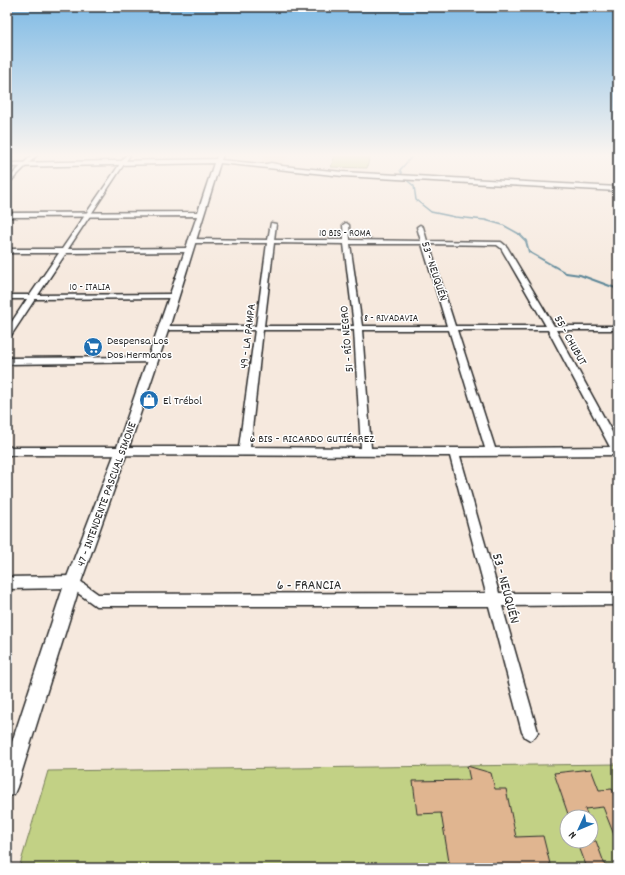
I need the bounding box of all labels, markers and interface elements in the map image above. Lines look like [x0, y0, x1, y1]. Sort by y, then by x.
street label: 10 BIS - ROMA [319, 227, 372, 241]
street label: 53 - NEUQUÉN [416, 239, 451, 304]
street label: 10 - ITALIA [70, 281, 111, 295]
street label: 49 - LA PAMPA [236, 302, 261, 370]
street label: 51 - RÍO NEGRO [336, 305, 359, 373]
street label: 8 - RIVADAVIA [364, 312, 419, 326]
street label: 55 - CHUBUT [549, 313, 591, 369]
place label: Despensa Los Dos Hermanos [107, 333, 172, 364]
supermarket icon: Despensa Los Dos Hermanos [82, 336, 104, 358]
shop icon: El Trébol [138, 389, 160, 411]
place label: El Trébol [163, 393, 202, 410]
street label: 47 - INTENDENTE PASCUAL SIMONE [73, 419, 142, 569]
street label: 6 BIS - RICARDO GUTIÉRREZ [250, 431, 375, 448]
street label: 53 - NEUQUÉN [486, 551, 524, 626]
street label: 6 - FRANCIA [277, 576, 342, 596]
north arrow [559, 809, 599, 849]
text: N [565, 827, 581, 842]

